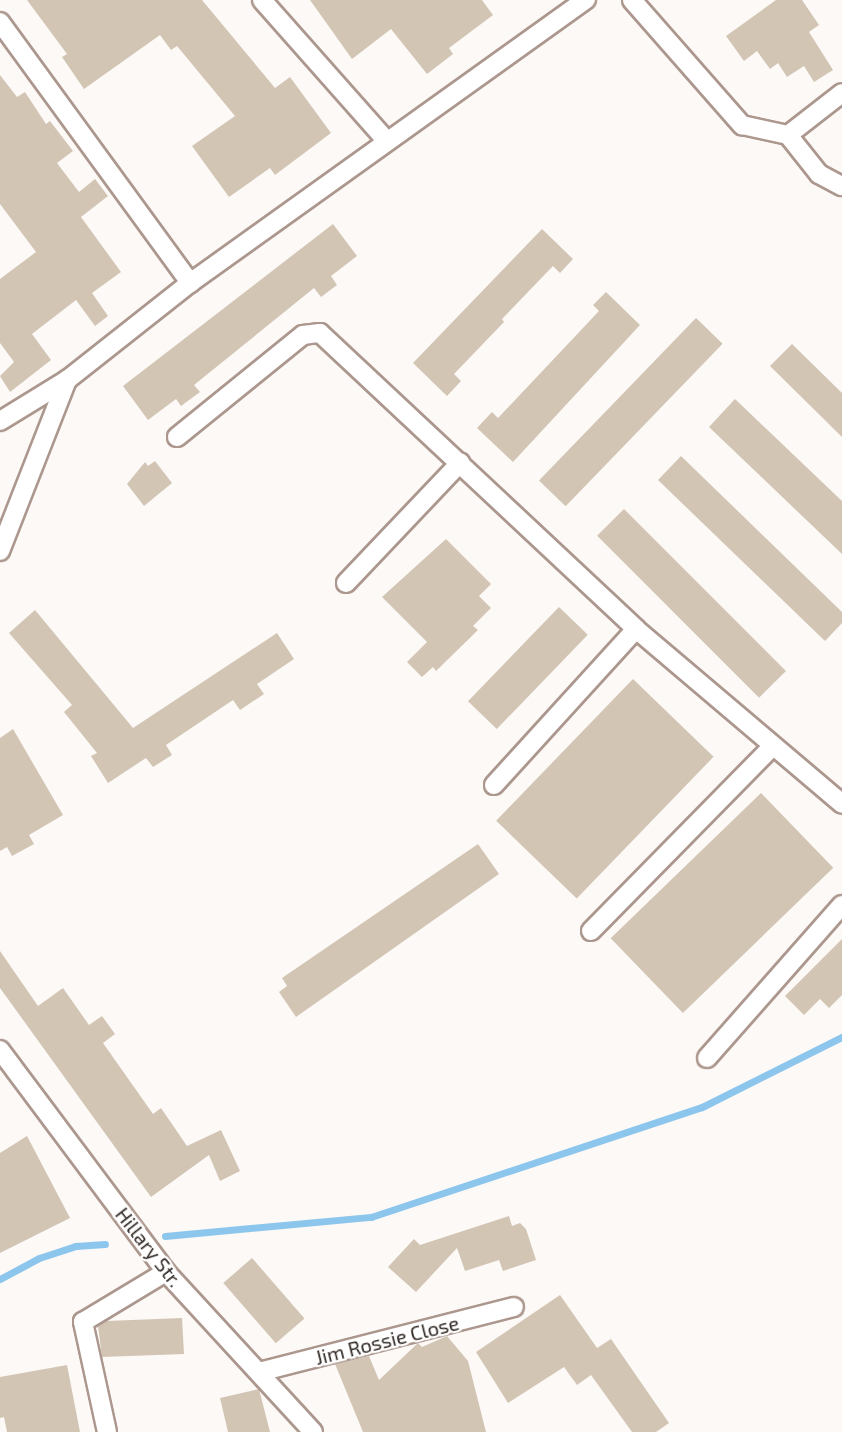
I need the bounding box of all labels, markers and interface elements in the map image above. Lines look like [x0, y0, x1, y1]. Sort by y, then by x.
street label: Hillary Str. [110, 1202, 188, 1292]
street label: Jim Rossie Close [313, 1311, 461, 1369]

